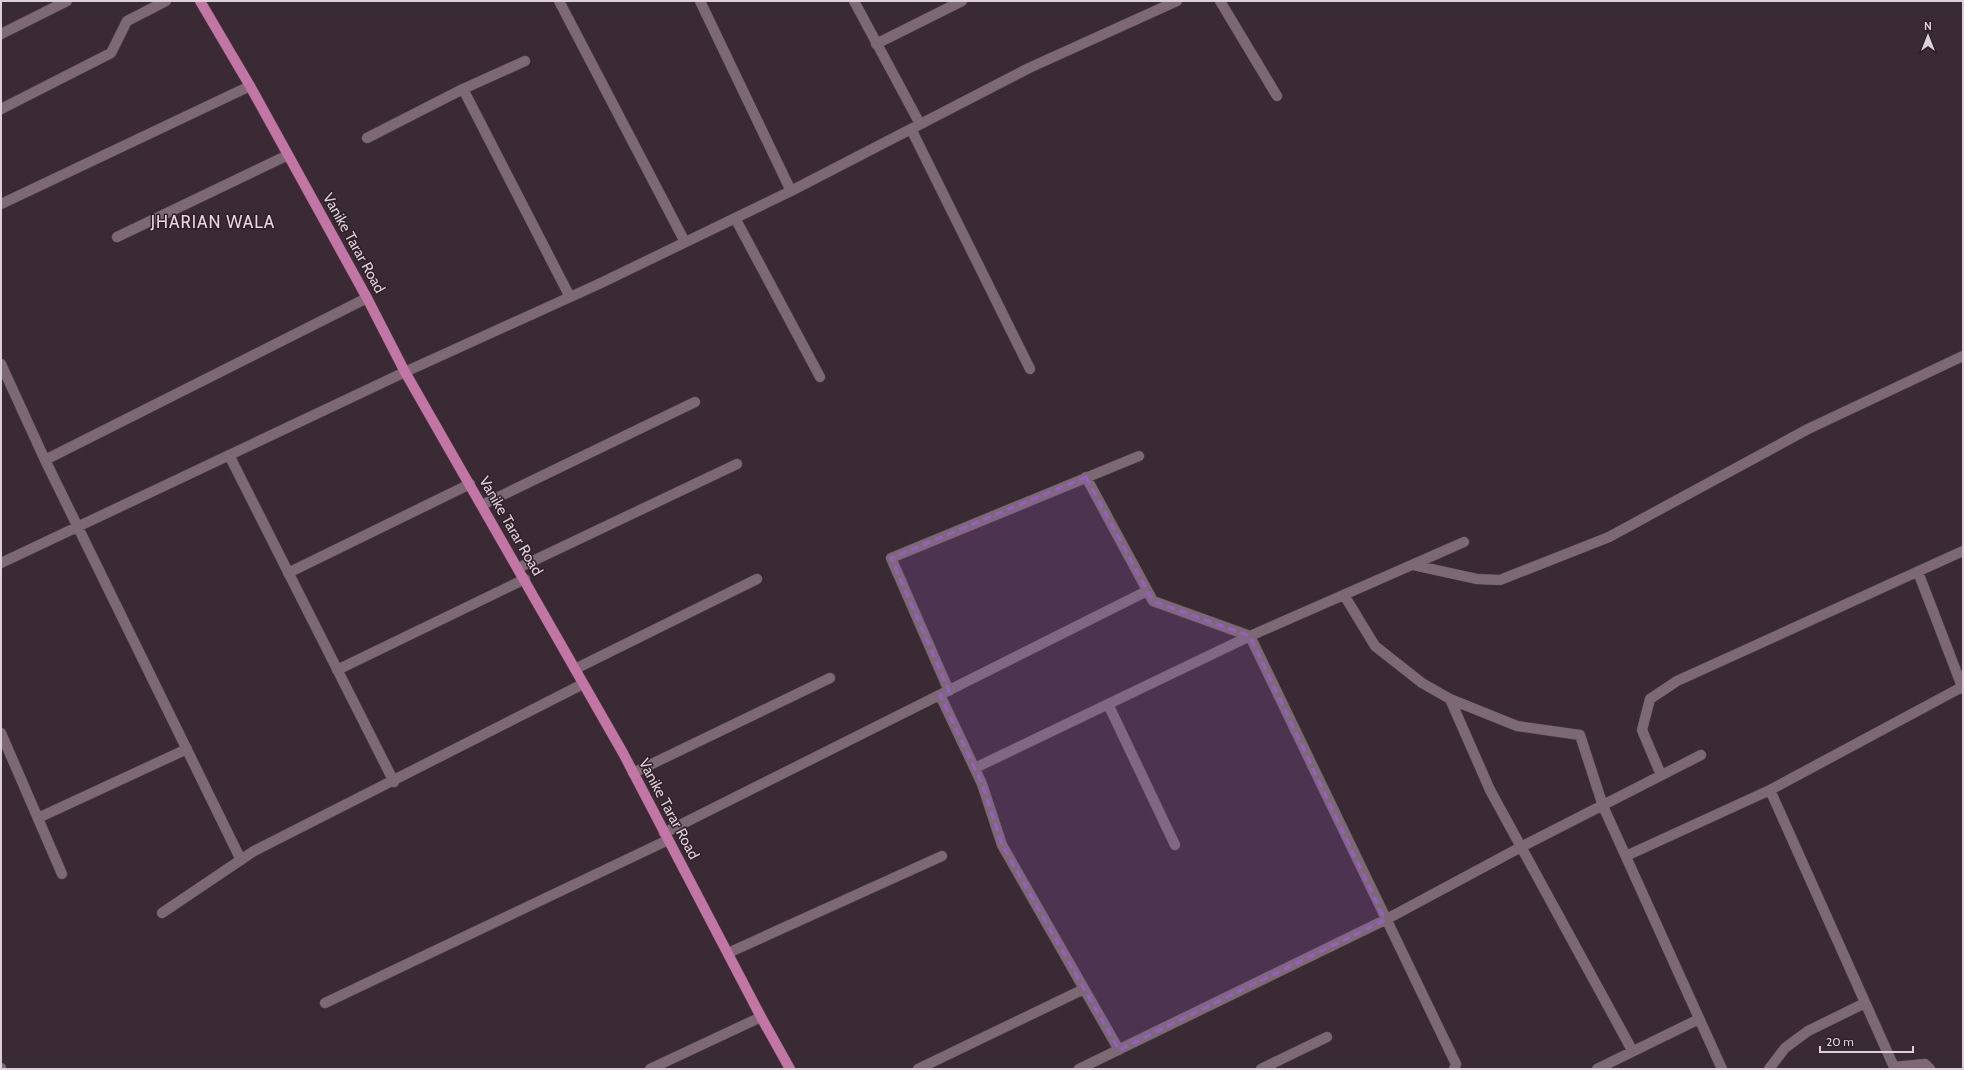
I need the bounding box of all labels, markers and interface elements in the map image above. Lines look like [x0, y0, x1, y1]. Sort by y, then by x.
north arrow [1908, 16, 1948, 56]
text: N [1924, 19, 1932, 33]
street label: Vanike Tarar Road [319, 190, 389, 296]
district label: JHARIAN WALA [150, 212, 275, 232]
street label: Vanike Tarar Road [475, 473, 547, 579]
street label: Vanike Tarar Road [635, 756, 703, 862]
scale bar [1820, 1028, 1913, 1054]
text: 20 m [1826, 1034, 1854, 1049]

